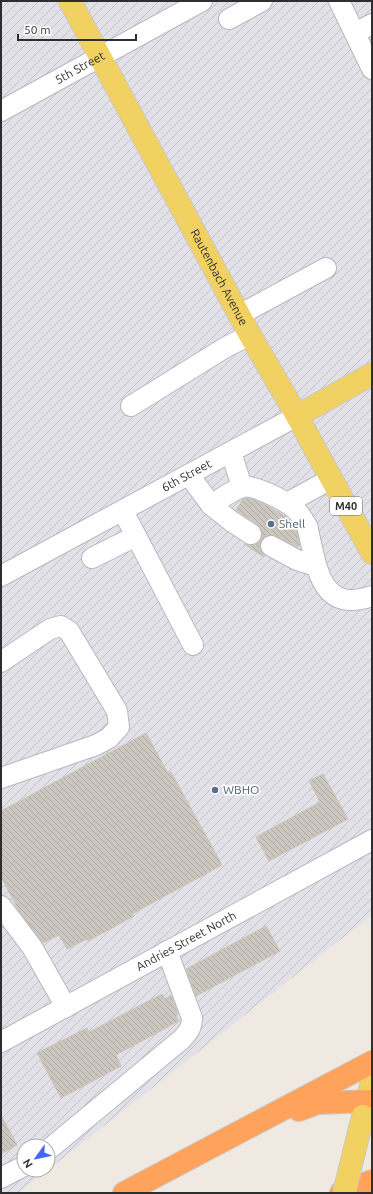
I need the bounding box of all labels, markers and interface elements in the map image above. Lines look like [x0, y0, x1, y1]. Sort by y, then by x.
scale bar [18, 16, 136, 42]
text: 50 m [24, 23, 51, 36]
street label: 5th Street [53, 48, 107, 86]
street label: Rautenbach Avenue [188, 227, 251, 328]
street label: 6th Street [159, 456, 214, 494]
road number: M40 [330, 497, 362, 515]
place label: Shell [279, 517, 305, 530]
marker: Shell [266, 519, 276, 529]
place label: WBHO [223, 783, 259, 796]
marker: WBHO [210, 785, 220, 795]
street label: Andries Street North [134, 908, 238, 973]
north arrow [16, 1138, 56, 1178]
text: N [20, 1157, 35, 1170]

